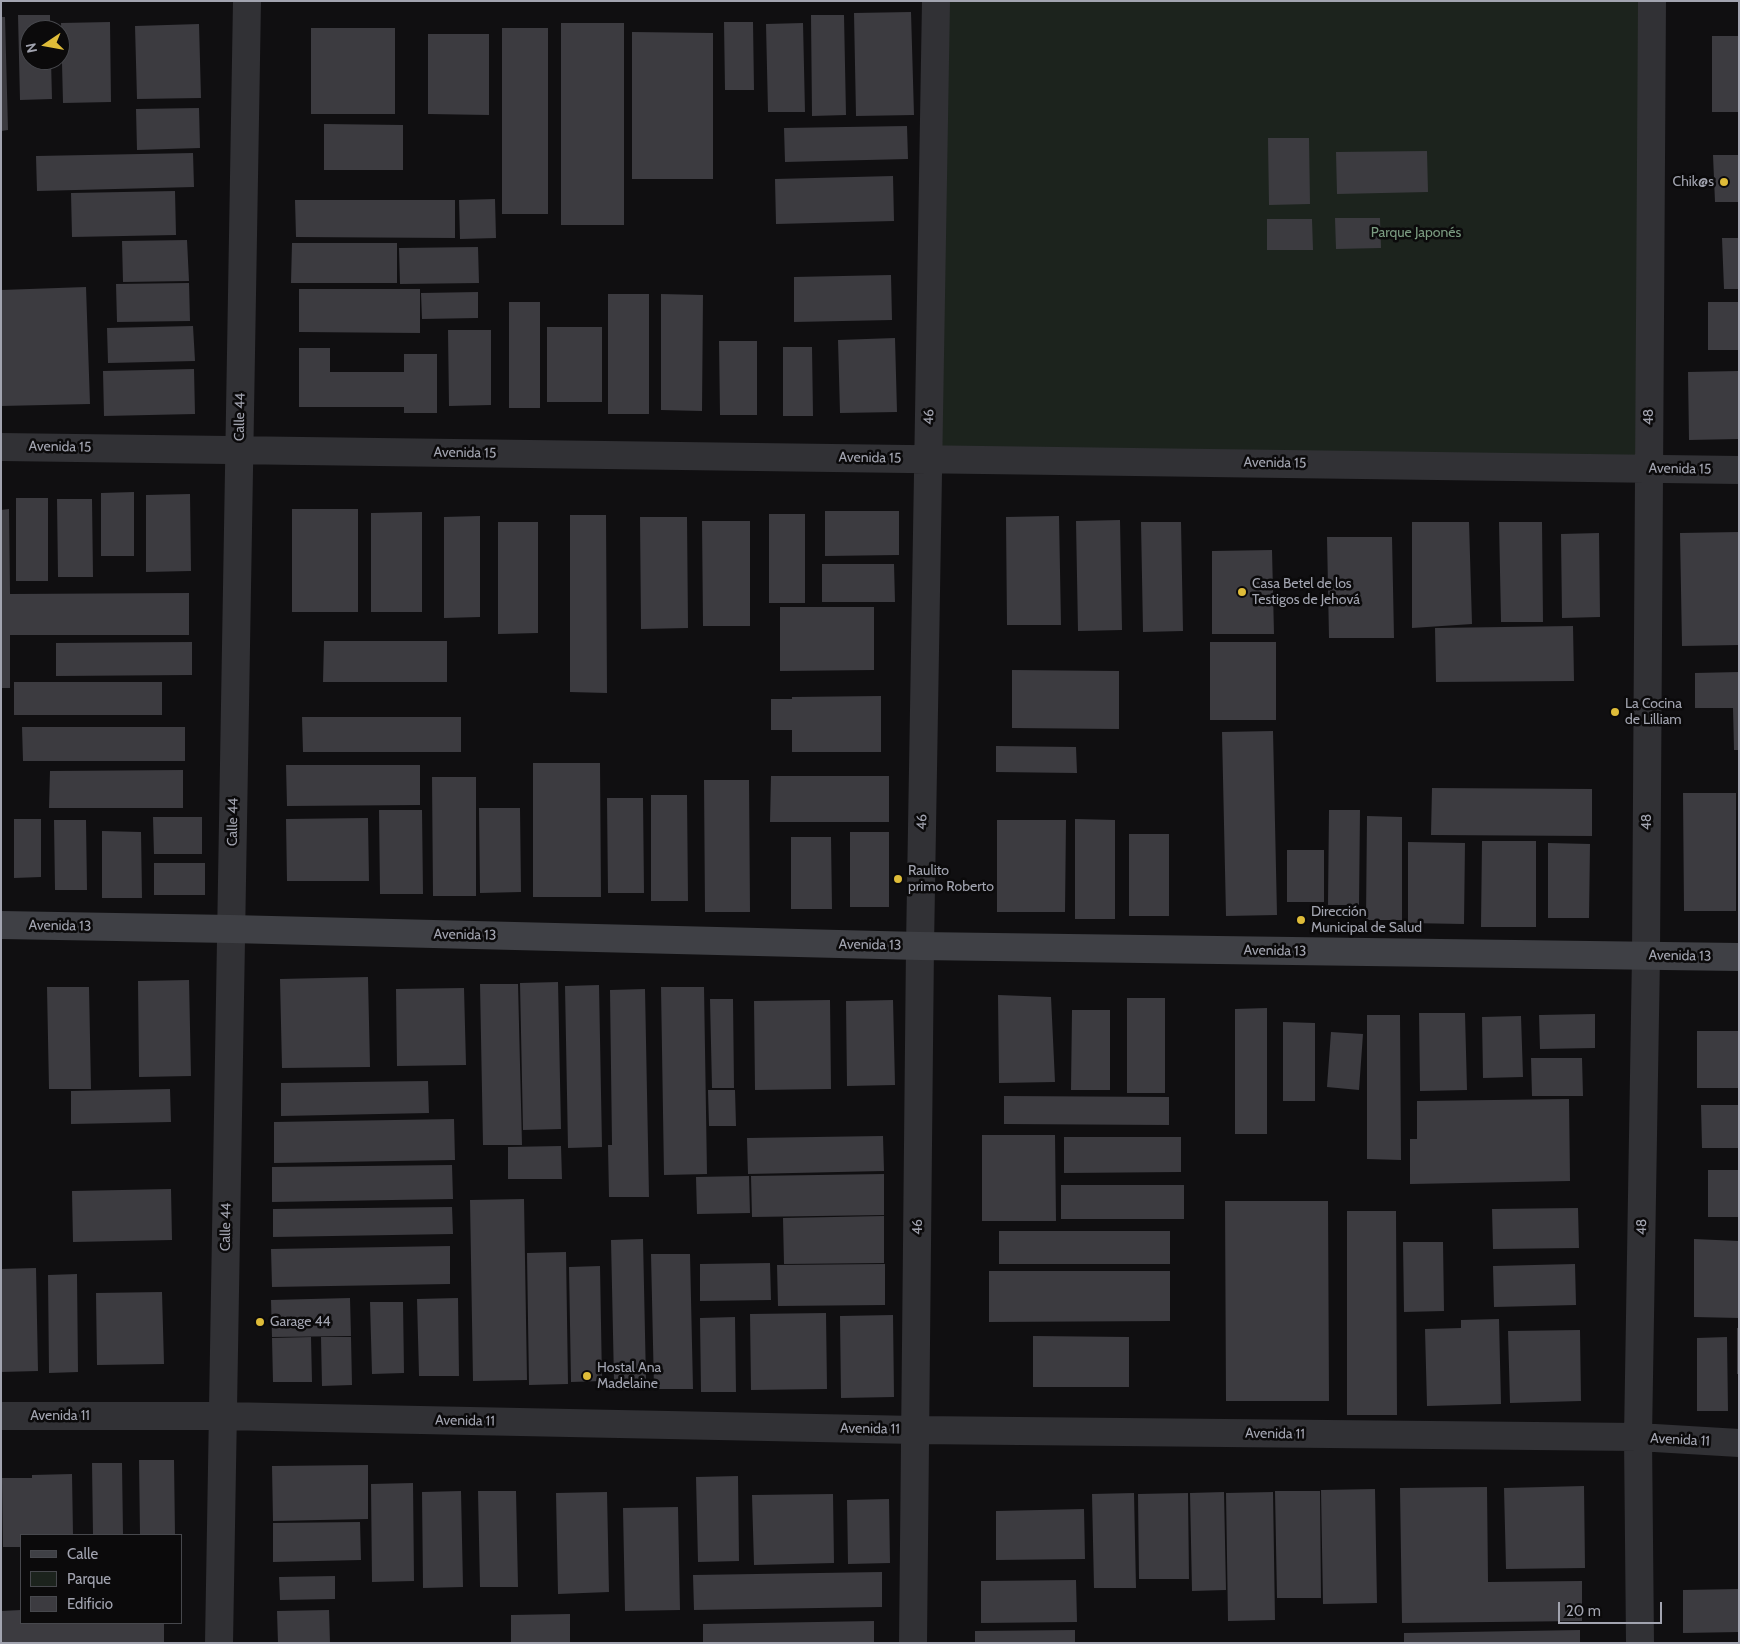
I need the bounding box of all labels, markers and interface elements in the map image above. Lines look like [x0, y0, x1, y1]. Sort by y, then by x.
north arrow [20, 20, 70, 70]
text: N [21, 41, 41, 55]
place label: Chik@s [1673, 174, 1714, 190]
marker: Chik@s [1718, 176, 1730, 188]
park label: Parque Japonés [1371, 225, 1461, 241]
street label: Calle 44 [231, 393, 249, 441]
street label: 46 [920, 409, 938, 425]
street label: 48 [1641, 409, 1657, 425]
street label: Avenida 15 [29, 438, 91, 456]
street label: Avenida 15 [434, 444, 496, 462]
street label: Avenida 15 [839, 449, 901, 467]
street label: Avenida 15 [1244, 454, 1306, 472]
street label: Avenida 15 [1649, 460, 1711, 478]
place label: Casa Betel de los Testigos de Jehová [1252, 576, 1360, 608]
marker: Casa Betel de los Testigos de Jehová [1236, 586, 1248, 598]
place label: La Cocina de Lilliam [1625, 696, 1682, 729]
marker: La Cocina de Lilliam [1609, 706, 1621, 718]
street label: Calle 44 [224, 798, 242, 846]
street label: 46 [913, 814, 931, 830]
street label: 48 [1639, 814, 1655, 830]
place label: Raulito primo Roberto [908, 863, 994, 896]
marker: Raulito primo Roberto [892, 873, 904, 885]
place label: Dirección Municipal de Salud [1311, 904, 1422, 936]
marker: Dirección Municipal de Salud [1295, 914, 1307, 926]
street label: Avenida 13 [29, 917, 91, 935]
street label: Avenida 13 [434, 926, 496, 944]
street label: Avenida 13 [839, 936, 901, 954]
street label: Avenida 13 [1244, 942, 1306, 960]
street label: Avenida 13 [1649, 947, 1711, 965]
street label: Calle 44 [217, 1203, 235, 1251]
street label: 46 [910, 1219, 926, 1235]
street label: 48 [1633, 1219, 1651, 1235]
place label: Garage 44 [270, 1314, 331, 1330]
marker: Garage 44 [254, 1316, 266, 1328]
place label: Hostal Ana Madelaine [597, 1360, 661, 1392]
marker: Hostal Ana Madelaine [581, 1370, 593, 1382]
street label: Avenida 11 [30, 1408, 90, 1424]
street label: Avenida 11 [435, 1412, 495, 1430]
street label: Avenida 11 [840, 1420, 900, 1438]
street label: Avenida 11 [1245, 1425, 1305, 1443]
street label: Avenida 11 [1650, 1430, 1710, 1450]
legend [20, 1534, 182, 1624]
text: Calle [67, 1545, 98, 1563]
text: Parque [67, 1570, 111, 1588]
scale bar [1560, 1592, 1664, 1624]
text: Edificio [67, 1595, 113, 1613]
text: 20 m [1566, 1602, 1601, 1620]

